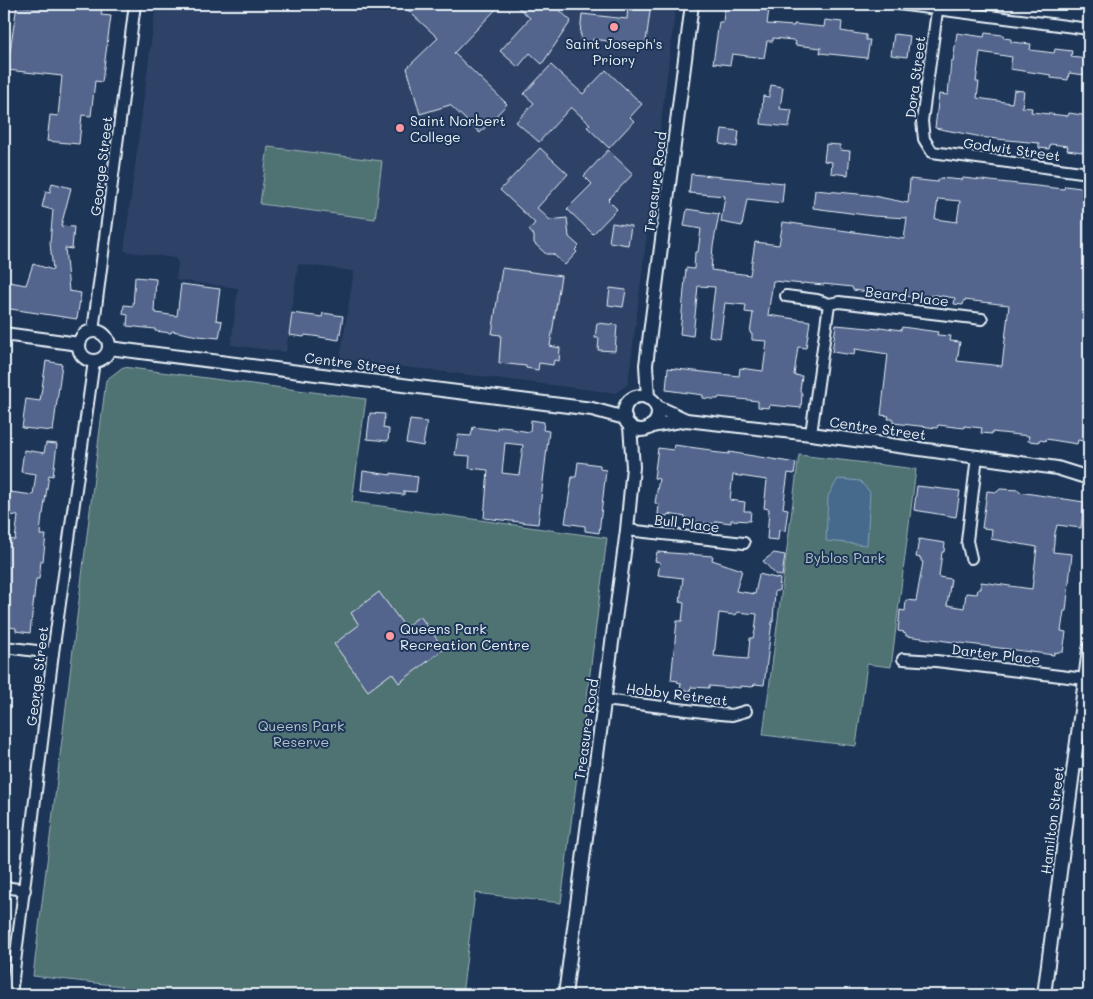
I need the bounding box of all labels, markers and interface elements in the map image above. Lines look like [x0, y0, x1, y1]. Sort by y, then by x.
marker: Saint Joseph's Priory [608, 21, 620, 33]
place label: Saint Joseph's Priory [565, 34, 663, 69]
street label: Dora Street [901, 35, 929, 119]
place label: Saint Norbert College [410, 111, 506, 146]
street label: George Street [85, 115, 117, 217]
marker: Saint Norbert College [394, 122, 406, 134]
street label: Treasure Road [639, 130, 671, 234]
street label: Godwit Street [962, 133, 1062, 165]
street label: Beard Place [864, 281, 950, 311]
street label: Centre Street [304, 348, 402, 378]
street label: Centre Street [828, 412, 928, 444]
street label: Bull Place [653, 510, 721, 536]
park label: Byblos Park [805, 548, 885, 567]
place label: Queens Park Recreation Centre [400, 619, 530, 654]
street label: George Street [21, 625, 53, 727]
marker: Queens Park Recreation Centre [384, 630, 396, 642]
street label: Darter Place [950, 639, 1042, 669]
street label: Treasure Road [570, 677, 603, 781]
street label: Hobby Retreat [625, 678, 729, 710]
park label: Queens Park Reserve [258, 716, 344, 751]
street label: Hamilton Street [1036, 765, 1068, 875]

